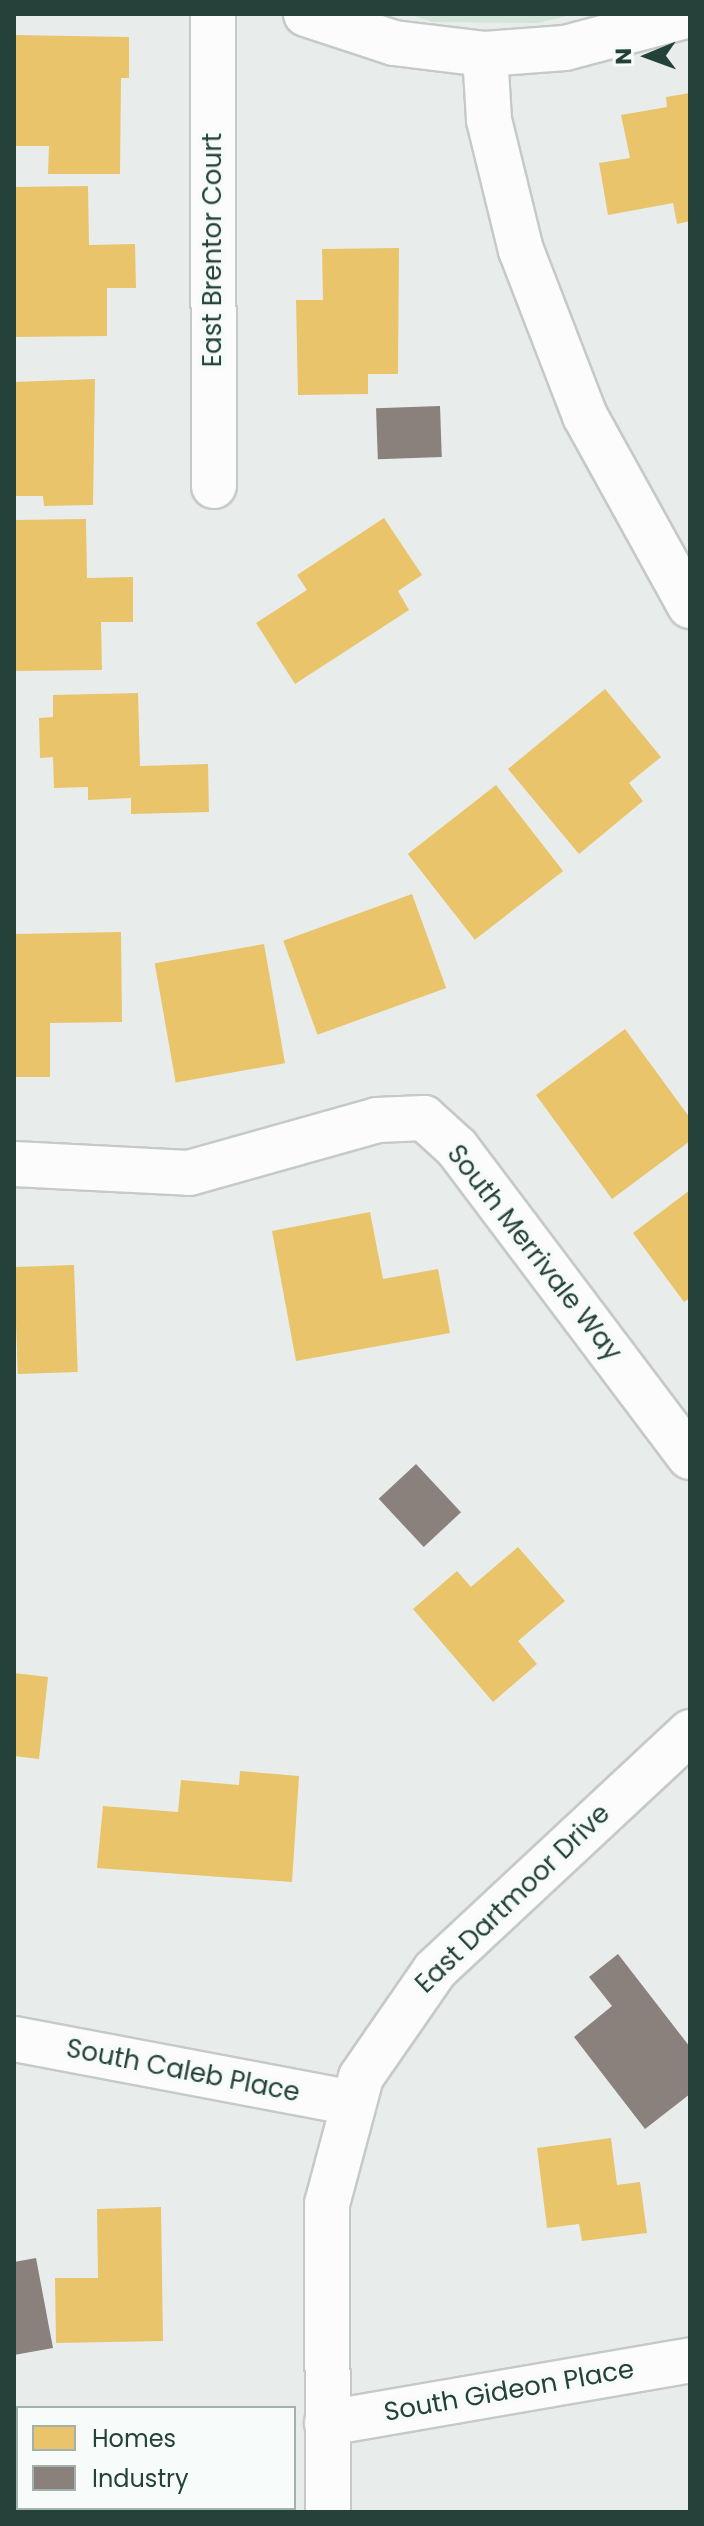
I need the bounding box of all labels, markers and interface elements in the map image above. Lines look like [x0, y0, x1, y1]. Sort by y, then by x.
north arrow [608, 16, 688, 96]
text: N [608, 48, 639, 65]
street label: East Brentor Court [197, 133, 229, 367]
street label: South Merrivale Way [440, 1139, 628, 1367]
street label: East Dartmoor Drive [409, 1798, 617, 2000]
street label: South Caleb Place [64, 2033, 302, 2109]
street label: South Gideon Place [382, 2354, 636, 2428]
legend [16, 2406, 296, 2510]
text: Homes [92, 2422, 176, 2455]
text: Industry [92, 2462, 189, 2495]

